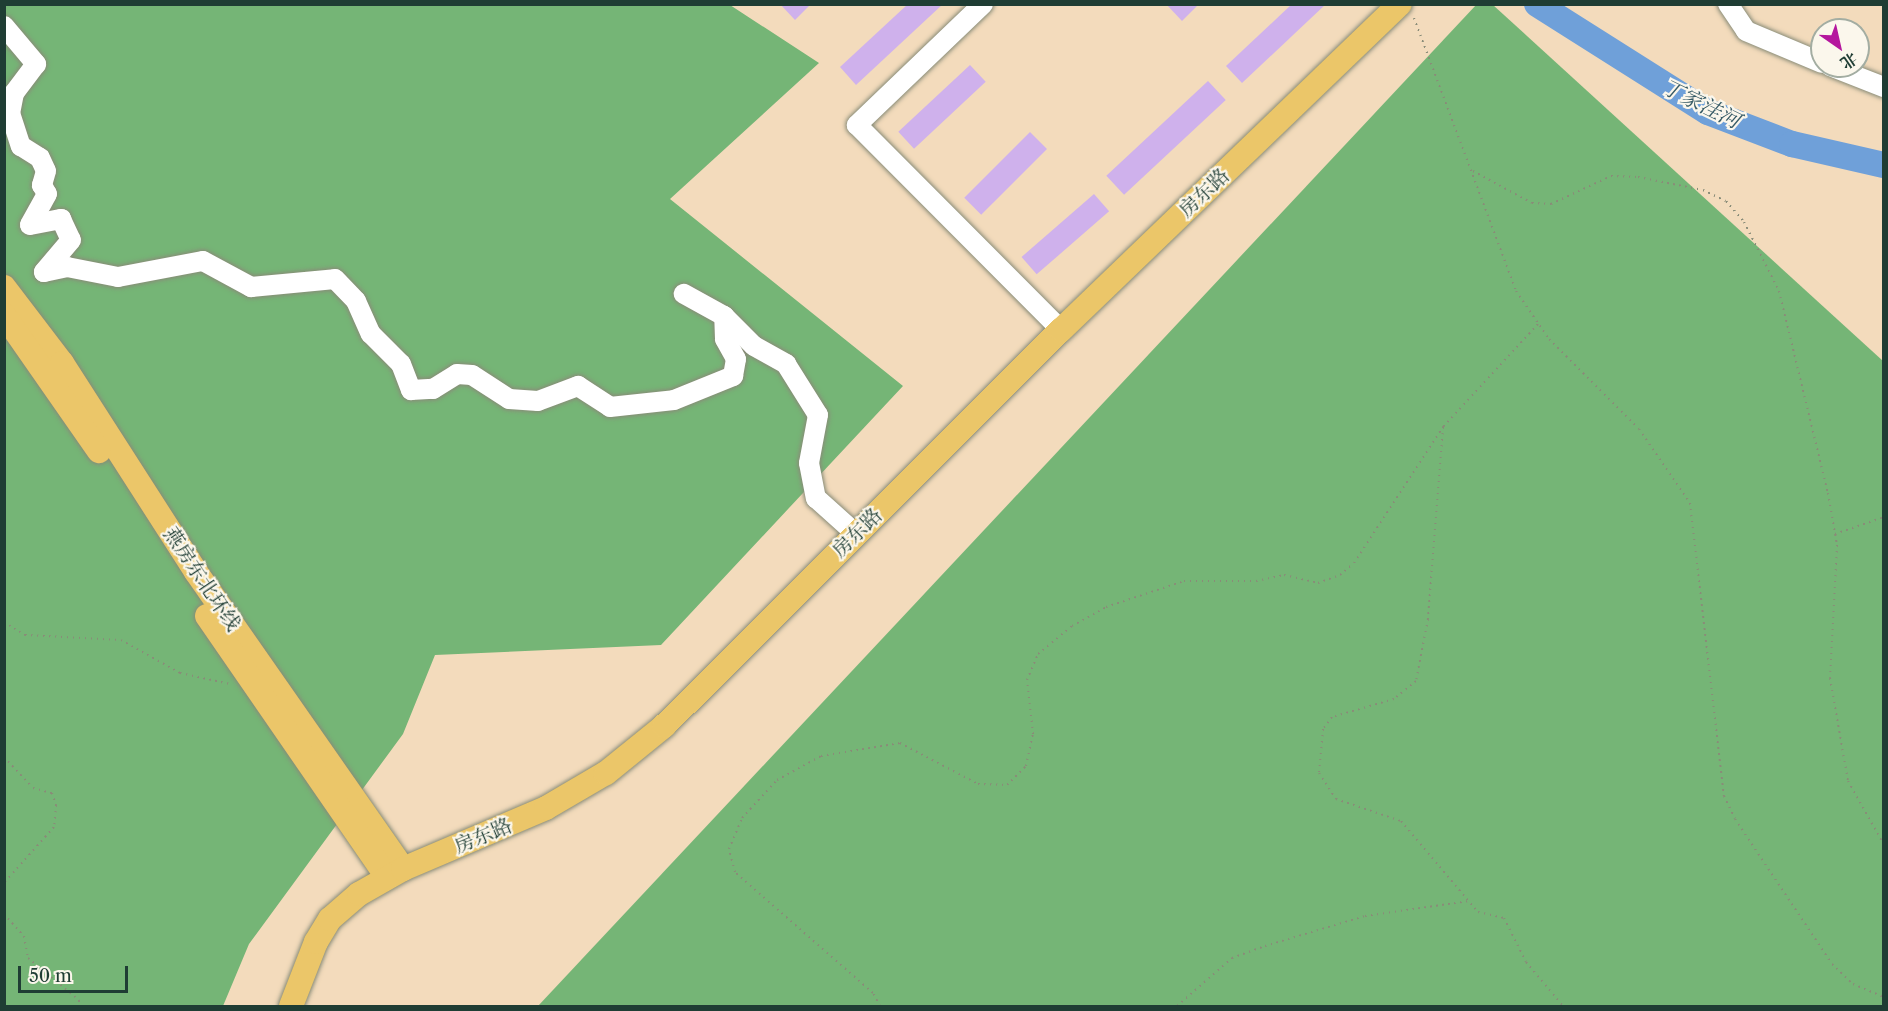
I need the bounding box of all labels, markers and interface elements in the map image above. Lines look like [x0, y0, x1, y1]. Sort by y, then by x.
north arrow [1810, 18, 1870, 78]
text: 北 [1837, 48, 1861, 74]
water label: 丁家洼河 [1658, 74, 1744, 134]
street label: 房东路 [1174, 164, 1234, 222]
street label: 房东路 [827, 503, 887, 563]
street label: 燕房东北环线 [159, 523, 245, 635]
street label: 房东路 [451, 813, 515, 859]
scale bar [21, 954, 130, 992]
text: 50 m [29, 965, 72, 987]

